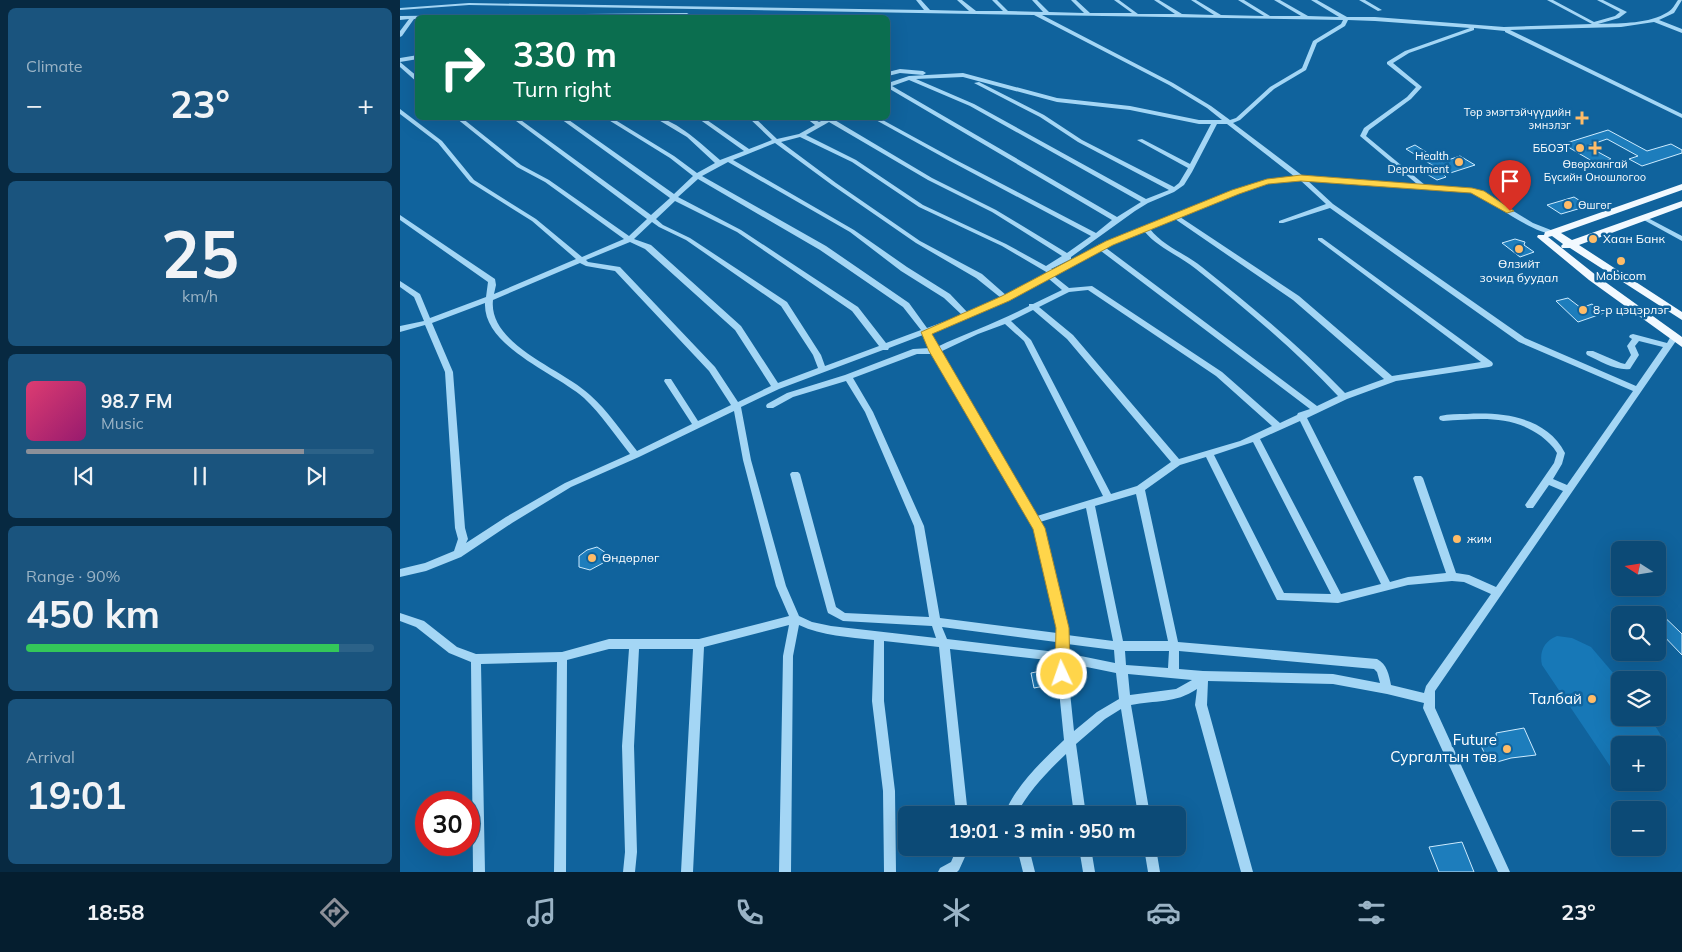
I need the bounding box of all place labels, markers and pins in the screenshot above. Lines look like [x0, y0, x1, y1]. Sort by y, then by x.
place label: Төр эмэгтэйчүүдийн эмнэлэг [1464, 105, 1571, 132]
marker: Төр эмэгтэйчүүдийн эмнэлэг [1575, 111, 1589, 125]
place label: ББОЭТ [1533, 141, 1570, 155]
marker: Өвөрхангай Бүсийн Оношлогоо [1588, 141, 1602, 155]
marker: ББОЭТ [1574, 142, 1586, 154]
place label: Health Department [1388, 149, 1449, 176]
marker: Health Department [1453, 156, 1465, 168]
place label: Өвөрхангай Бүсийн Оношлогоо [1544, 157, 1646, 184]
pin [1489, 160, 1531, 211]
place label: Өшгөг [1578, 198, 1612, 212]
marker: Өшгөг [1562, 199, 1574, 211]
place label: Хаан Банк [1603, 231, 1665, 246]
marker: Хаан Банк [1587, 233, 1599, 245]
marker: Өлзийт зочид буудал [1513, 243, 1525, 255]
marker: Mobicom [1615, 255, 1627, 267]
place label: Өлзийт зочид буудал [1480, 256, 1558, 285]
place label: Mobicom [1596, 268, 1646, 283]
place label: 8-р цэцэрлэг [1593, 302, 1669, 317]
marker: 8-р цэцэрлэг [1577, 304, 1589, 316]
place label: жим [1467, 531, 1492, 546]
marker: жим [1451, 533, 1463, 545]
place label: Өндөрлөг [602, 550, 660, 565]
marker: Өндөрлөг [586, 552, 598, 564]
place label: Талбай [1529, 689, 1582, 708]
marker: Талбай [1586, 693, 1598, 705]
place label: Future Сургалтын төв [1390, 730, 1497, 766]
marker: Future Сургалтын төв [1501, 743, 1513, 755]

